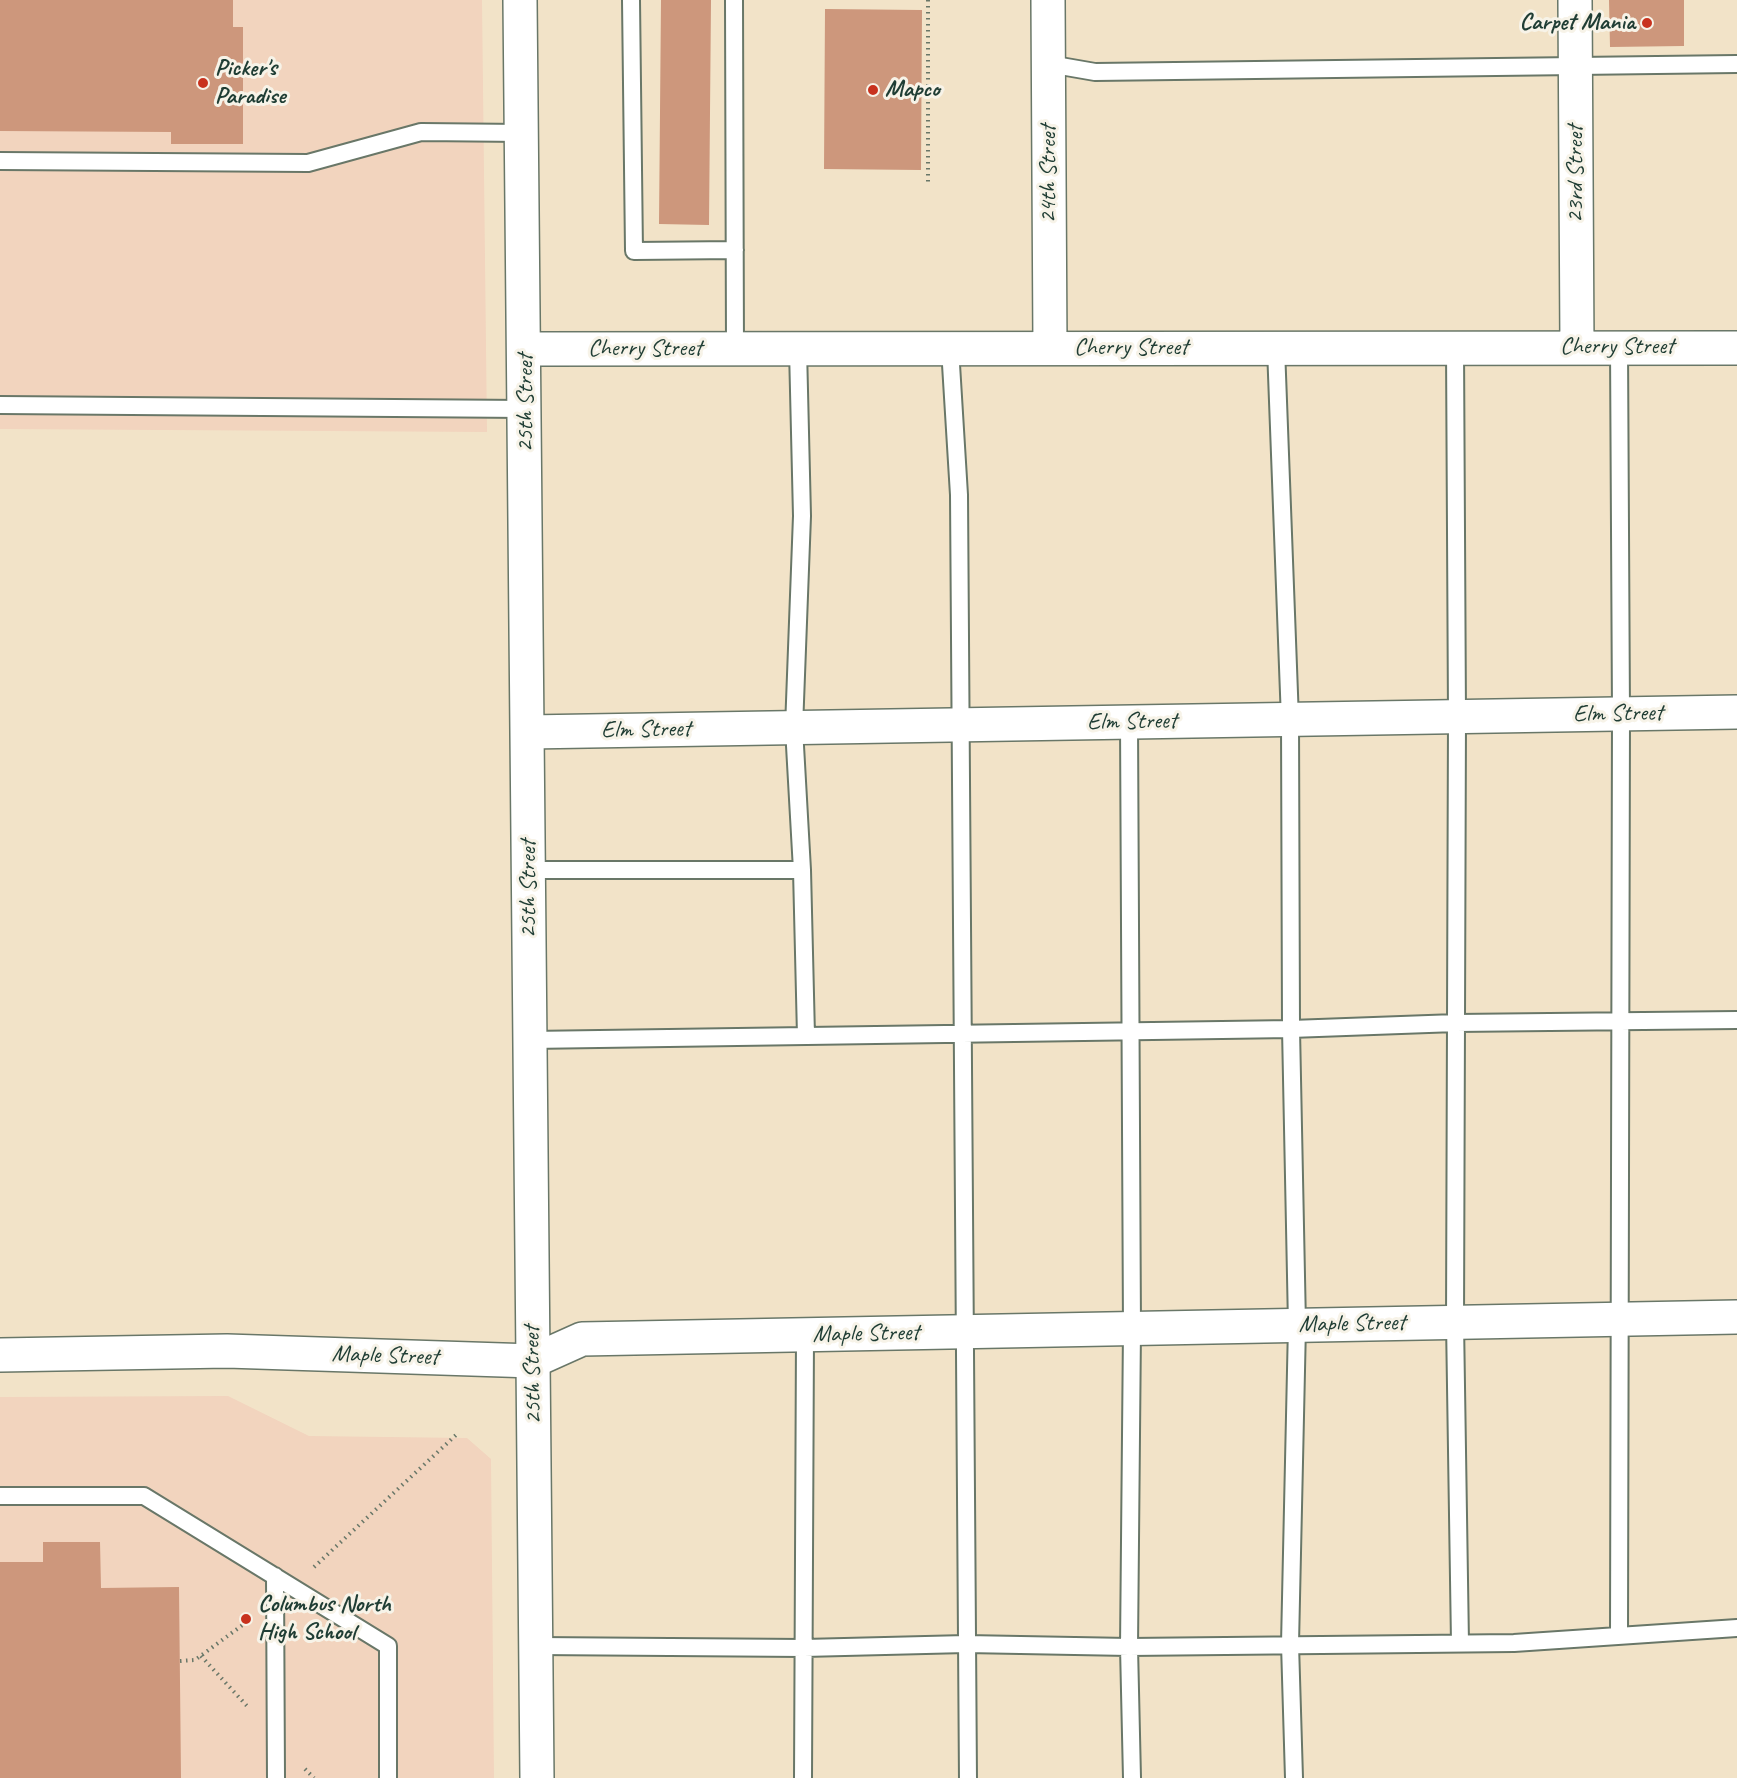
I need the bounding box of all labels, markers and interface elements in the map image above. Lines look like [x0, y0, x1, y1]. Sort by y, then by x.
place label: Carpet Mania [1519, 9, 1635, 37]
marker: Carpet Mania [1640, 16, 1654, 30]
place label: Picker's Paradise [215, 55, 285, 111]
marker: Picker's Paradise [196, 76, 210, 90]
place label: Mapco [885, 76, 940, 104]
marker: Mapco [866, 83, 880, 97]
street label: 24th Street [1035, 125, 1063, 223]
street label: 23rd Street [1562, 125, 1590, 223]
street label: Cherry Street [1560, 333, 1674, 361]
street label: Cherry Street [1074, 334, 1188, 362]
street label: Cherry Street [588, 335, 702, 363]
street label: 25th Street [512, 354, 540, 452]
street label: Elm Street [1573, 699, 1663, 729]
street label: Elm Street [1087, 707, 1177, 737]
street label: Elm Street [601, 715, 691, 745]
street label: 25th Street [515, 840, 543, 938]
street label: Maple Street [1298, 1309, 1406, 1339]
street label: Maple Street [812, 1319, 920, 1349]
street label: 25th Street [518, 1325, 548, 1425]
street label: Maple Street [331, 1340, 439, 1372]
place label: Columbus North High School [258, 1591, 391, 1647]
marker: Columbus North High School [239, 1612, 253, 1626]

